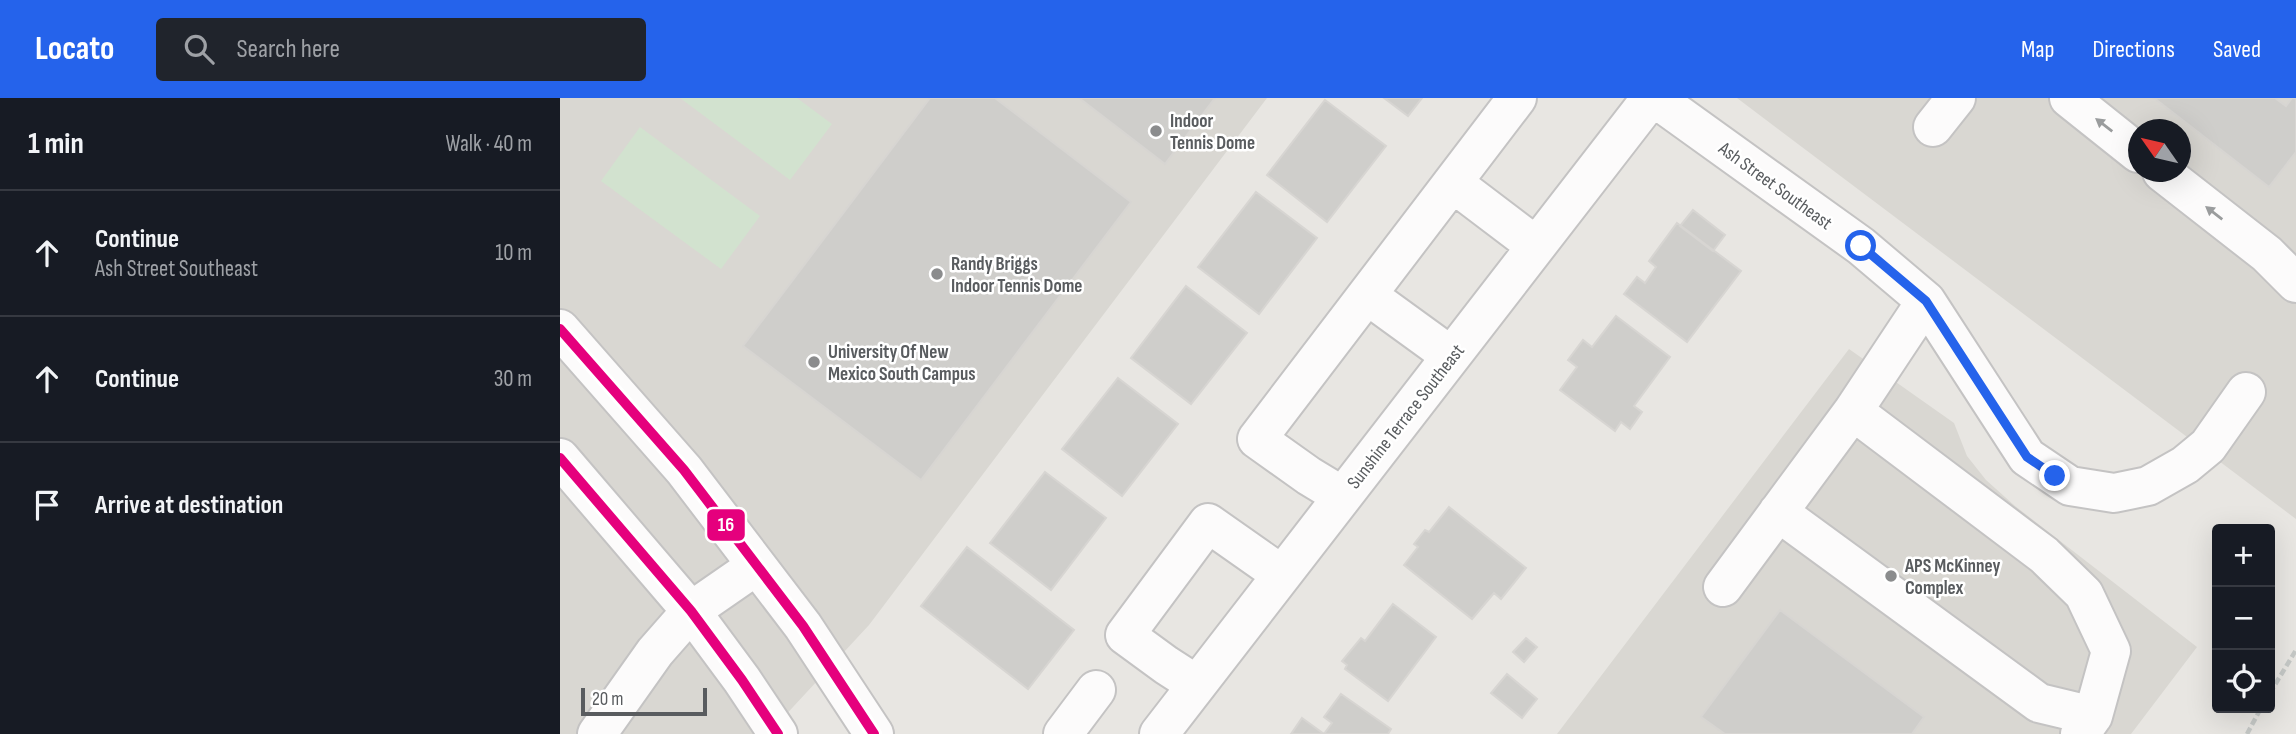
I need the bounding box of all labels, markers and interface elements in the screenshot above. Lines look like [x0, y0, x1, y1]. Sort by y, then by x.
search box [156, 18, 646, 81]
text: Locato [35, 29, 114, 69]
icon: search [180, 30, 218, 68]
text: Search here [236, 34, 340, 65]
text: Map [2021, 35, 2054, 64]
text: Directions [2092, 35, 2175, 64]
text: Saved [2213, 35, 2261, 64]
place label: Indoor Tennis Dome [1170, 110, 1255, 155]
one-way arrow [2095, 119, 2113, 133]
north arrow [2128, 119, 2191, 182]
marker: Indoor Tennis Dome [1148, 123, 1164, 139]
text: 1 min [28, 126, 84, 162]
text: Walk · 40 m [446, 130, 532, 158]
street label: Ash Street Southeast [1713, 137, 1837, 235]
one-way arrow [2206, 205, 2224, 220]
text: Continue [95, 224, 179, 255]
route start [1845, 230, 1876, 261]
icon: ahead [28, 234, 66, 272]
text: 10 m [495, 239, 532, 267]
place label: Randy Briggs Indoor Tennis Dome [951, 253, 1082, 298]
text: Ash Street Southeast [95, 255, 258, 283]
marker: Randy Briggs Indoor Tennis Dome [929, 266, 945, 282]
street label: Sunshine Terrace Southeast [1343, 340, 1470, 494]
place label: University Of New Mexico South Campus [828, 341, 976, 386]
marker: University Of New Mexico South Campus [806, 354, 822, 370]
icon: ahead [28, 360, 66, 398]
text: Continue [95, 364, 179, 395]
text: 30 m [494, 365, 532, 393]
route end [2039, 460, 2070, 491]
icon: arrive [28, 486, 66, 524]
text: Arrive at destination [95, 490, 283, 521]
line badge: 16 [706, 508, 746, 542]
text: 16 [718, 514, 734, 537]
map controls [2212, 524, 2275, 713]
button: + [2212, 524, 2275, 587]
place label: APS McKinney Complex [1904, 555, 2000, 600]
marker: APS McKinney Complex [1883, 568, 1899, 584]
button: − [2212, 587, 2275, 650]
button: locate [2212, 650, 2275, 713]
scale bar [581, 685, 707, 717]
text: 20 m [592, 688, 624, 711]

